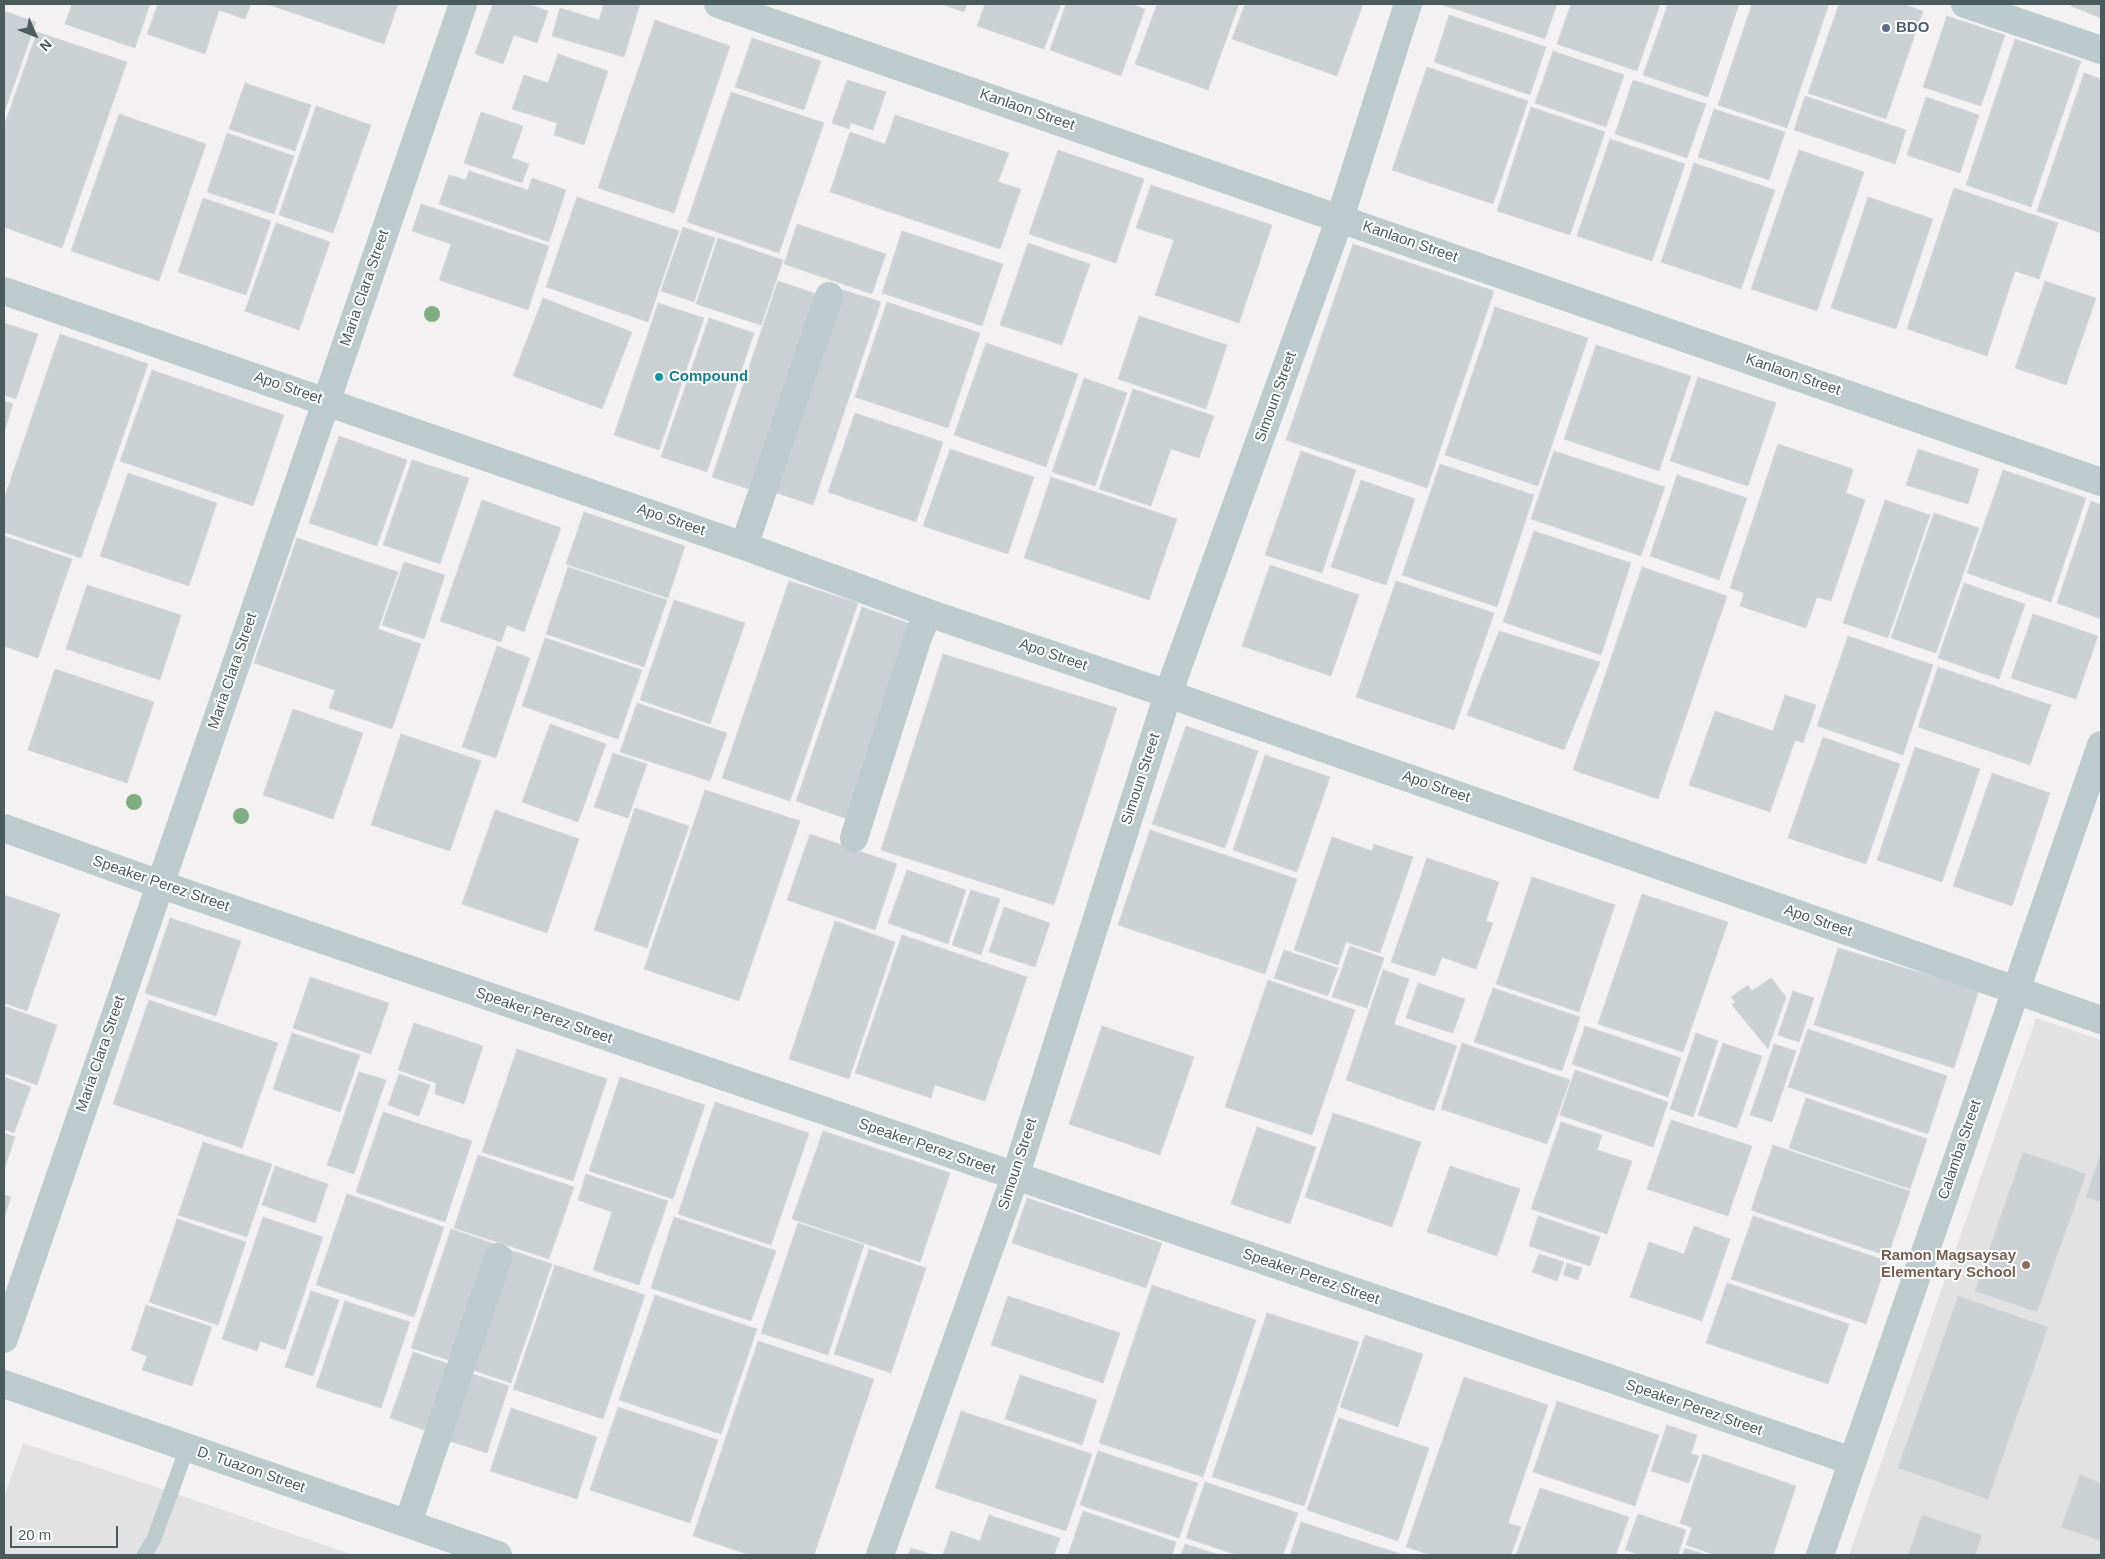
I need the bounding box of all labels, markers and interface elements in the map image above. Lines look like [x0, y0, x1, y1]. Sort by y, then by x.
north arrow [10, 10, 60, 60]
place label: BDO [1896, 19, 1929, 37]
marker: BDO [1880, 22, 1892, 34]
text: N [37, 36, 55, 55]
street label: Kanlaon Street [977, 85, 1077, 135]
street label: Kanlaon Street [1360, 217, 1460, 267]
street label: Maria Clara Street [337, 228, 393, 348]
street label: Simoun Street [1251, 349, 1301, 445]
street label: Kanlaon Street [1743, 350, 1843, 400]
street label: Apo Street [252, 368, 324, 408]
place label: Compound [669, 368, 748, 386]
marker: Compound [653, 371, 665, 383]
street label: Apo Street [635, 500, 707, 540]
street label: Maria Clara Street [205, 611, 261, 731]
street label: Apo Street [1017, 635, 1089, 675]
street label: Simoun Street [1118, 731, 1164, 827]
street label: Apo Street [1400, 767, 1472, 807]
street label: Speaker Perez Street [90, 852, 232, 916]
street label: Apo Street [1782, 901, 1854, 941]
street label: Speaker Perez Street [473, 984, 615, 1048]
street label: Maria Clara Street [73, 994, 129, 1114]
street label: Calamba Street [1935, 1098, 1985, 1202]
street label: Speaker Perez Street [856, 1115, 998, 1179]
street label: Simoun Street [995, 1116, 1041, 1212]
street label: Speaker Perez Street [1240, 1245, 1382, 1309]
place label: Ramon Magsaysay Elementary School [1881, 1247, 2016, 1282]
marker: Ramon Magsaysay Elementary School [2020, 1259, 2032, 1271]
street label: Speaker Perez Street [1623, 1376, 1765, 1440]
street label: D. Tuazon Street [195, 1443, 307, 1497]
scale bar [12, 1516, 120, 1548]
text: 20 m [18, 1526, 51, 1543]

